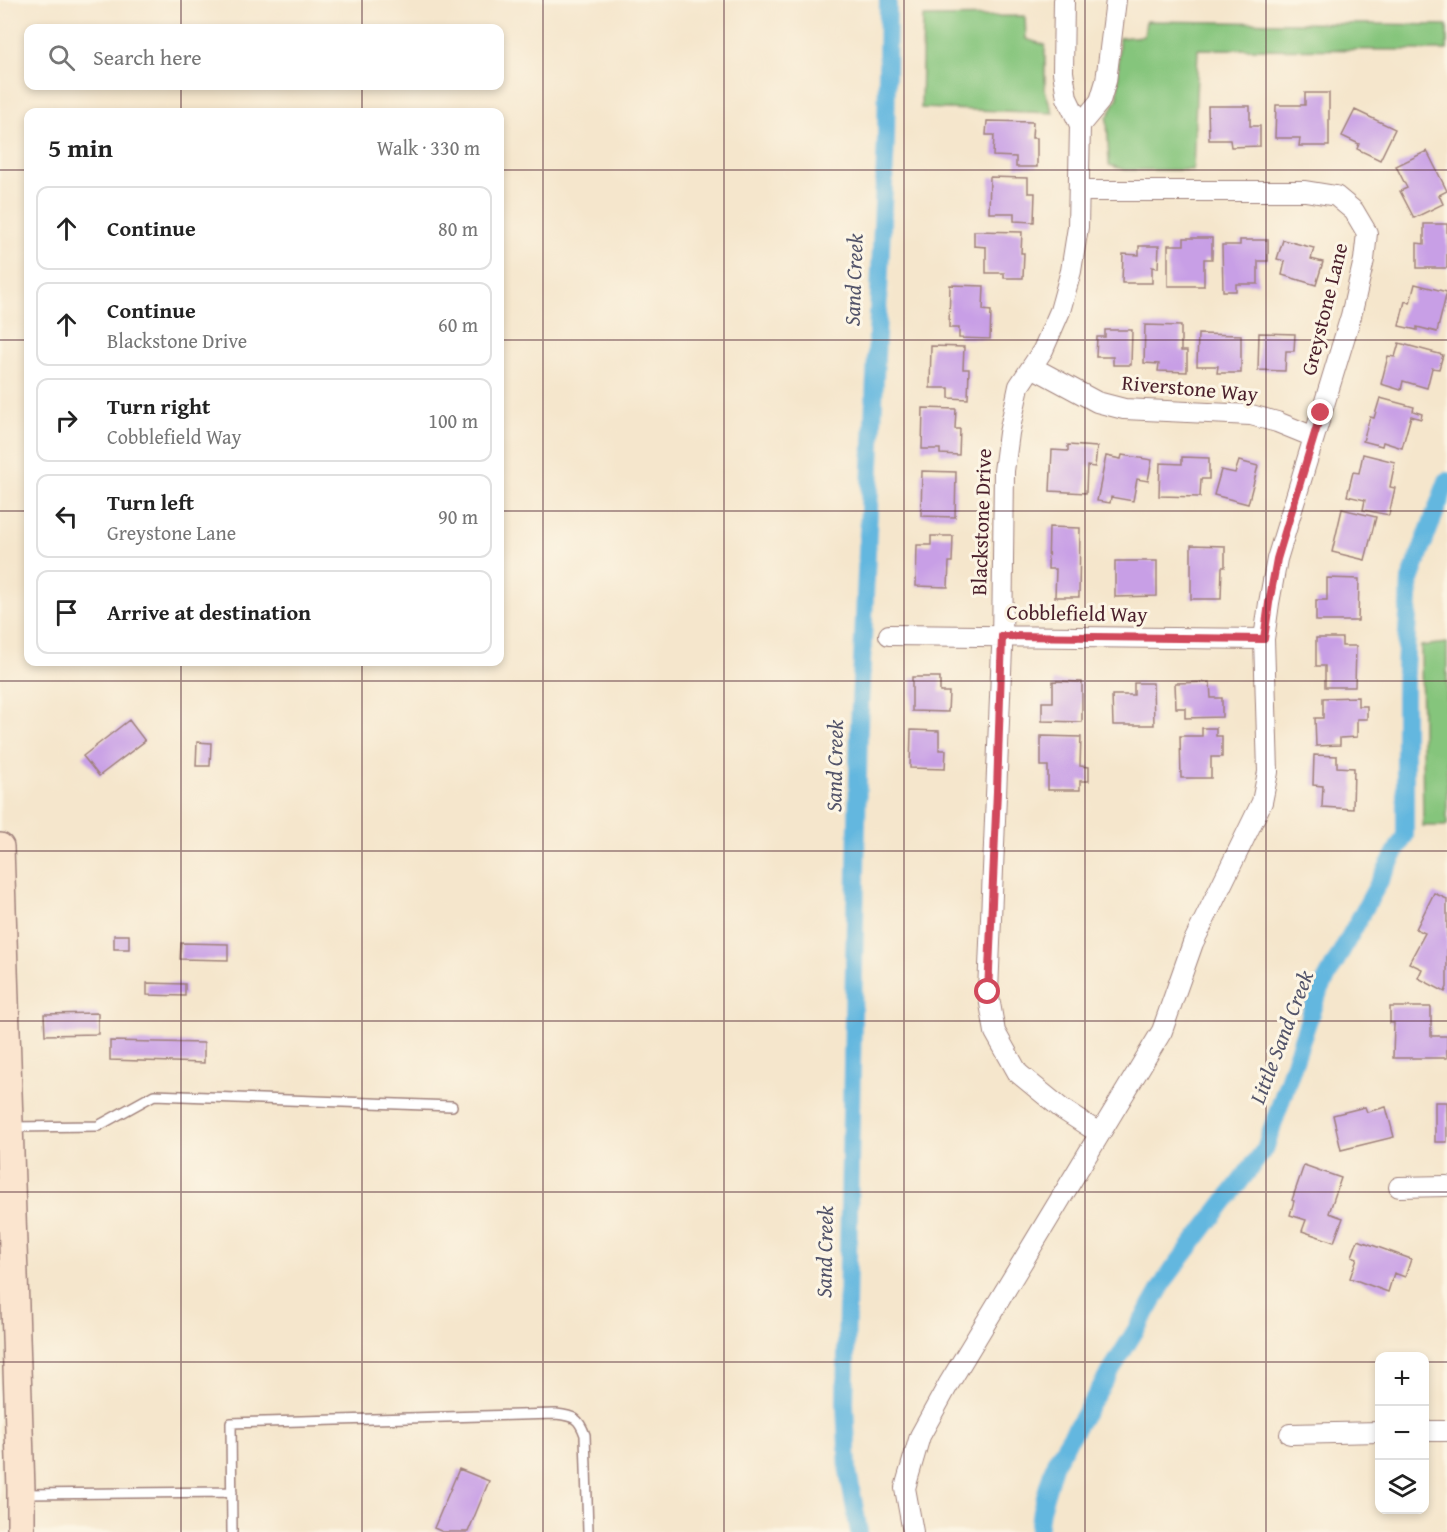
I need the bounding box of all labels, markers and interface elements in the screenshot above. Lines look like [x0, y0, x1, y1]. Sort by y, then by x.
search box [24, 24, 504, 90]
icon: search [45, 41, 78, 74]
text: Search here [93, 41, 202, 73]
text: 5 min [48, 128, 113, 167]
text: Walk · 330 m [377, 133, 480, 162]
icon: ahead [50, 212, 83, 245]
text: Continue [107, 212, 196, 244]
text: 80 m [438, 214, 478, 243]
water label: Sand Creek [835, 232, 871, 327]
street label: Greystone Lane [1293, 239, 1355, 379]
text: Continue [107, 294, 196, 326]
icon: ahead [50, 308, 83, 341]
text: 60 m [438, 310, 478, 339]
text: Blackstone Drive [107, 326, 247, 355]
street label: Riverstone Way [1121, 367, 1260, 409]
text: Turn right [107, 390, 210, 422]
route end [1307, 399, 1333, 425]
icon: right [50, 404, 83, 437]
text: 100 m [428, 406, 478, 435]
text: Cobblefield Way [107, 422, 242, 451]
street label: Blackstone Drive [963, 448, 999, 596]
text: Turn left [107, 486, 194, 518]
icon: left [50, 500, 83, 533]
text: 90 m [438, 502, 478, 531]
text: Greystone Lane [107, 518, 236, 547]
icon: arrive [50, 596, 83, 629]
text: Arrive at destination [107, 596, 311, 628]
street label: Cobblefield Way [1006, 596, 1148, 630]
water label: Sand Creek [817, 719, 851, 812]
water label: Little Sand Creek [1240, 965, 1322, 1109]
route start [974, 978, 1000, 1004]
water label: Sand Creek [807, 1205, 841, 1298]
map controls [1375, 1352, 1429, 1514]
button: + [1375, 1352, 1429, 1406]
button: − [1375, 1406, 1429, 1460]
button: layers [1375, 1460, 1429, 1514]

